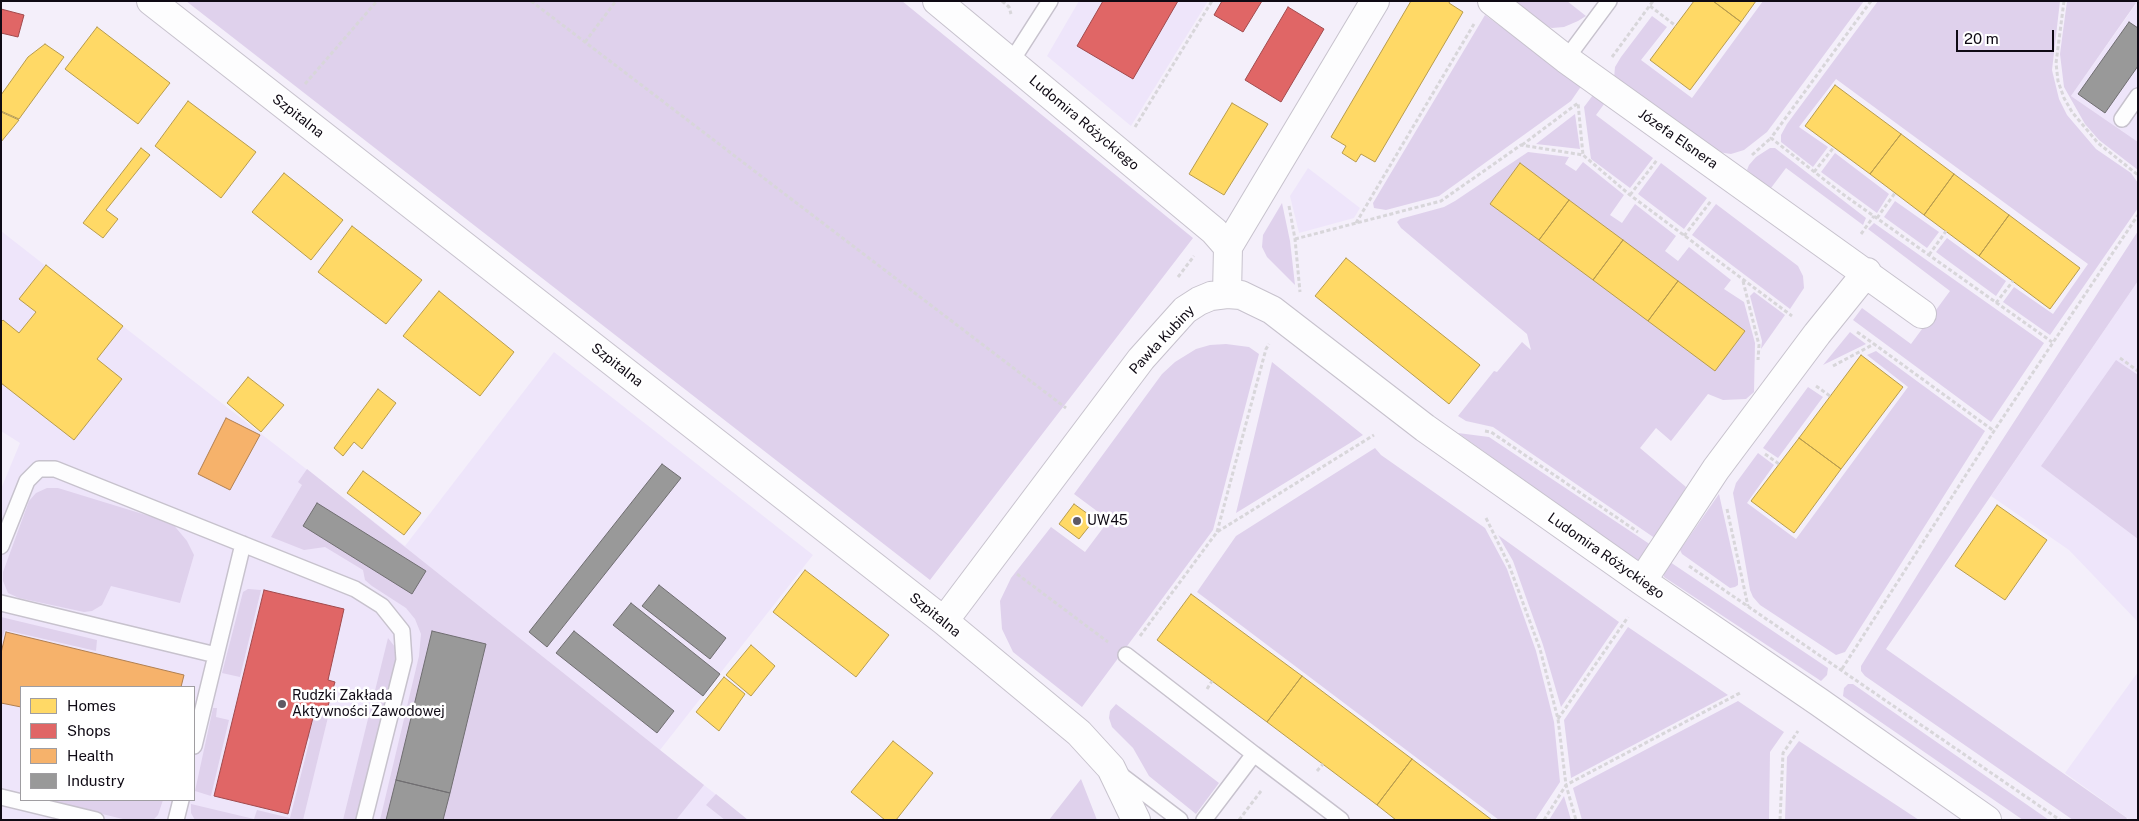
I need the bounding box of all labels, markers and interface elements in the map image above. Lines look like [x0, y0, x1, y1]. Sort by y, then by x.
scale bar [1959, 20, 2056, 52]
text: 20 m [1964, 30, 1999, 47]
street label: Ludomira Różyckiego [1026, 72, 1142, 174]
street label: Szpitalna [269, 91, 327, 141]
street label: Józefa Elsnera [1635, 105, 1721, 173]
street label: Pawła Kubiny [1126, 302, 1198, 378]
street label: Szpitalna [588, 340, 646, 390]
street label: Ludomira Różyckiego [1544, 509, 1668, 603]
place label: UW45 [1087, 513, 1128, 529]
marker: UW45 [1071, 515, 1083, 527]
street label: Szpitalna [906, 589, 964, 641]
legend [20, 686, 195, 801]
place label: Rudzki Zakłada Aktywności Zawodowej [292, 688, 445, 720]
text: Homes [67, 697, 116, 714]
marker: Rudzki Zakłada Aktywności Zawodowej [276, 698, 288, 710]
text: Shops [67, 722, 111, 739]
text: Health [67, 747, 114, 764]
text: Industry [67, 772, 125, 789]

